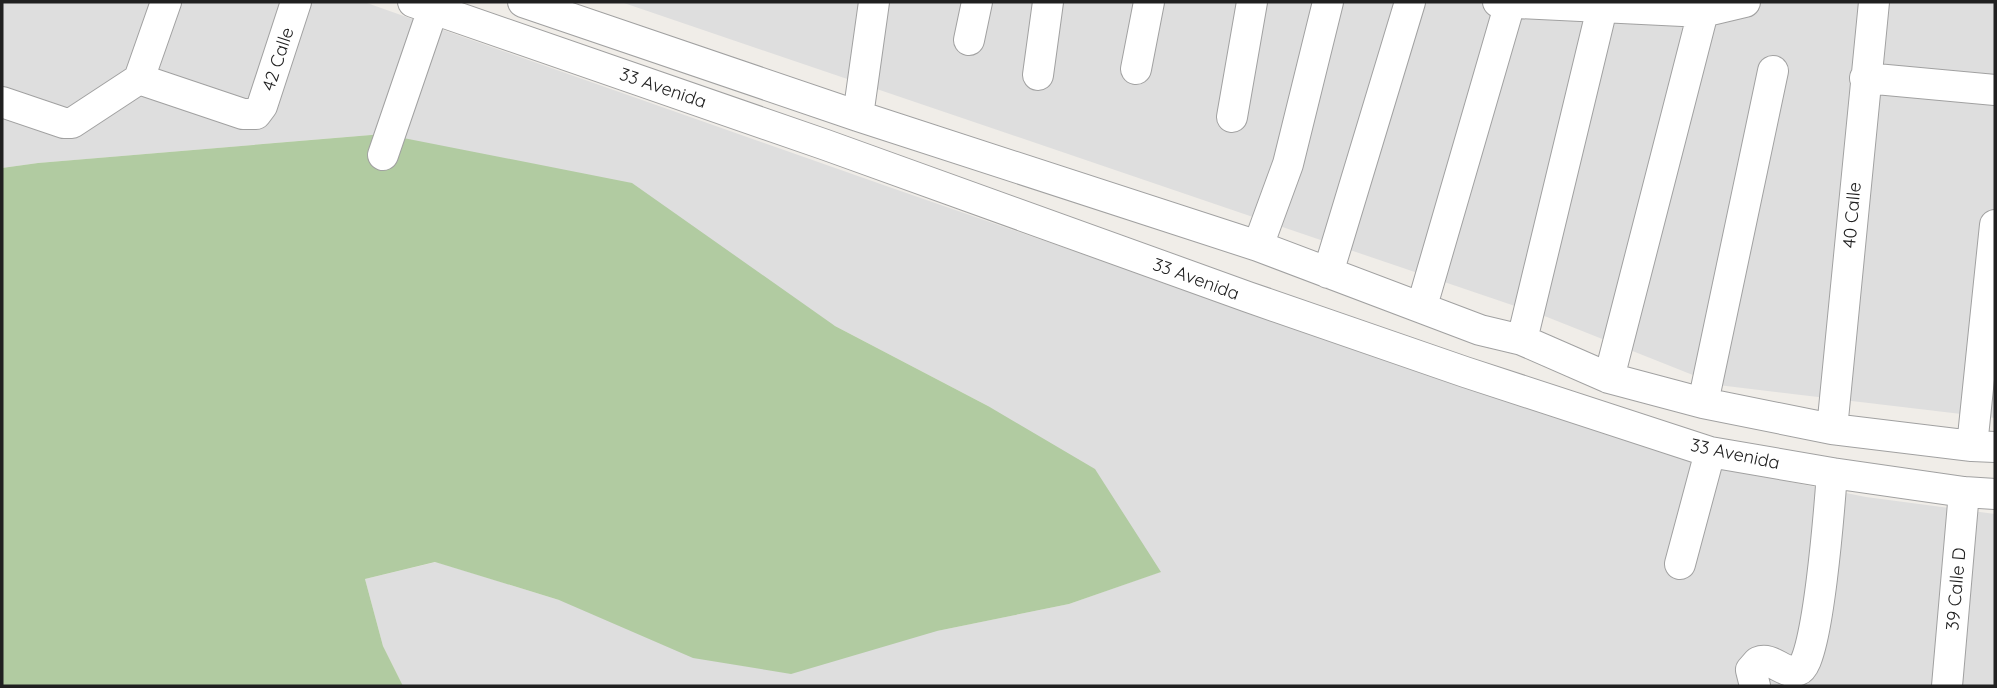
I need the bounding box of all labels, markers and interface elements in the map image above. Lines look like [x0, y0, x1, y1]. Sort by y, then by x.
street label: 42 Calle [256, 24, 299, 93]
street label: 33 Avenida [617, 62, 710, 113]
street label: 40 Calle [1837, 181, 1866, 249]
street label: 33 Avenida [1150, 252, 1243, 305]
street label: 33 Avenida [1688, 433, 1782, 474]
street label: 39 Calle D [1940, 546, 1971, 631]

